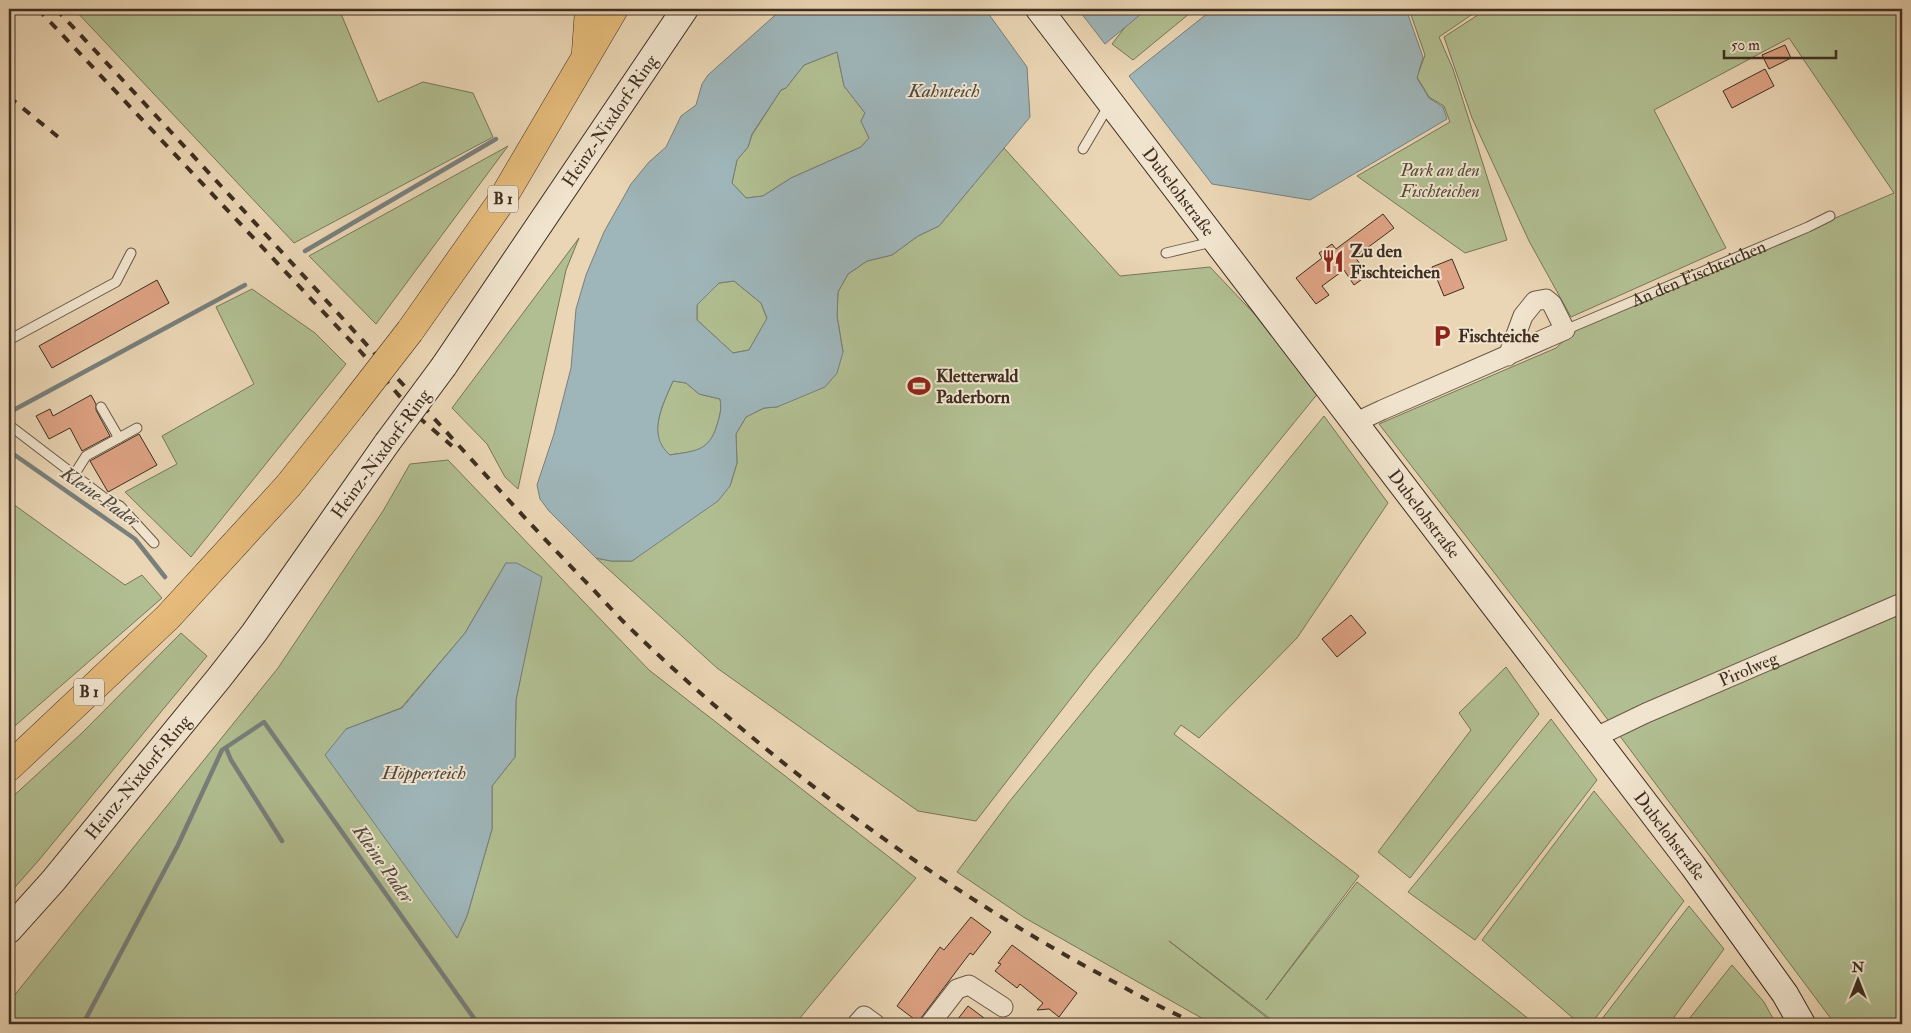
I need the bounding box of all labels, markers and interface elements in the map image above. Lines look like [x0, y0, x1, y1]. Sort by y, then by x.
scale bar [1724, 28, 1836, 60]
text: 50 m [1731, 36, 1760, 55]
street label: Heinz-Nixdorf-Ring [557, 49, 663, 191]
water label: Kahnteich [907, 79, 980, 103]
street label: Dubelohstraße [1137, 143, 1220, 241]
park label: Park an den Fischteichen [1399, 159, 1480, 203]
road number: B 1 [488, 185, 518, 212]
street label: An den Fischteichen [1627, 235, 1769, 313]
place label: Zu den Fischteichen [1350, 240, 1441, 284]
restaurant icon: Zu den Fischteichen [1320, 248, 1346, 274]
parking icon: Fischteiche [1429, 323, 1455, 349]
place label: Fischteiche [1458, 325, 1539, 348]
place label: Kletterwald Paderborn [936, 365, 1019, 409]
sports icon: Kletterwald Paderborn [906, 373, 932, 399]
street label: Heinz-Nixdorf-Ring [326, 384, 436, 523]
water label: Kleine Pader [55, 461, 145, 533]
street label: Dubelohstraße [1383, 465, 1466, 563]
street label: Pirolweg [1715, 646, 1782, 692]
road number: B 1 [74, 679, 104, 706]
street label: Heinz-Nixdorf-Ring [80, 709, 197, 844]
water label: Höpperteich [381, 761, 466, 785]
street label: Dubelohstraße [1629, 787, 1711, 885]
water label: Kleine Pader [347, 819, 419, 909]
north arrow [1834, 956, 1884, 1006]
text: N [1851, 959, 1865, 976]

